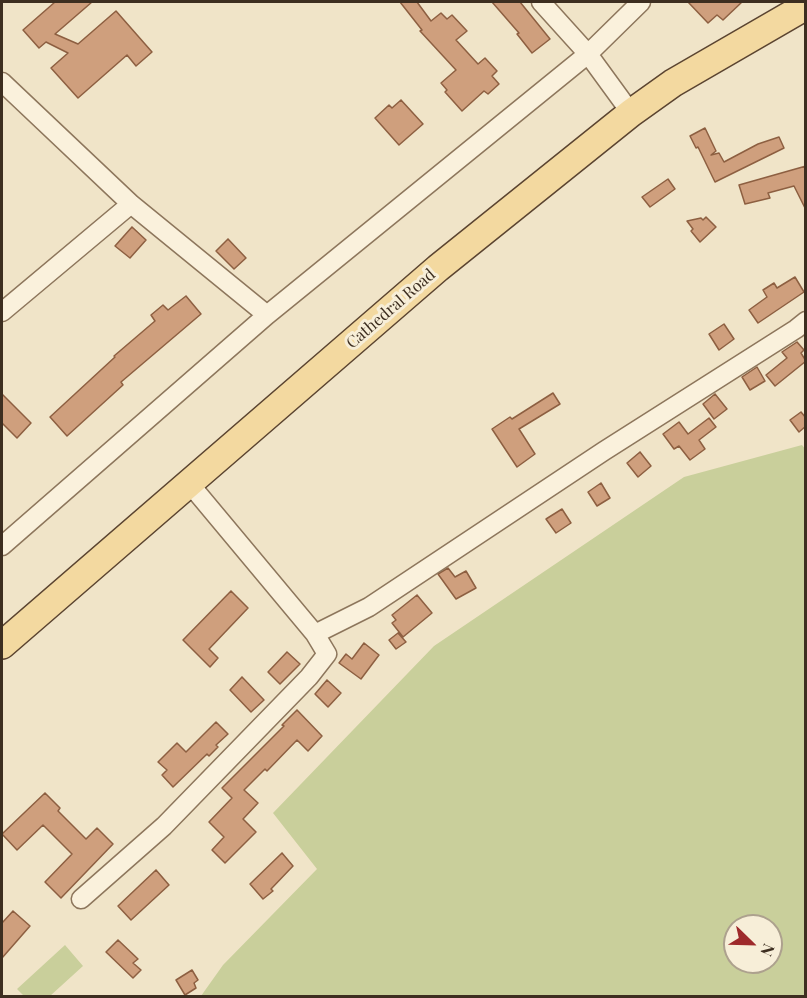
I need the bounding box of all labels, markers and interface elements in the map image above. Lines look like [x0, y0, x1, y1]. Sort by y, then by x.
street label: Cathedral Road [343, 265, 439, 353]
north arrow [723, 914, 783, 974]
text: N [756, 941, 780, 960]

